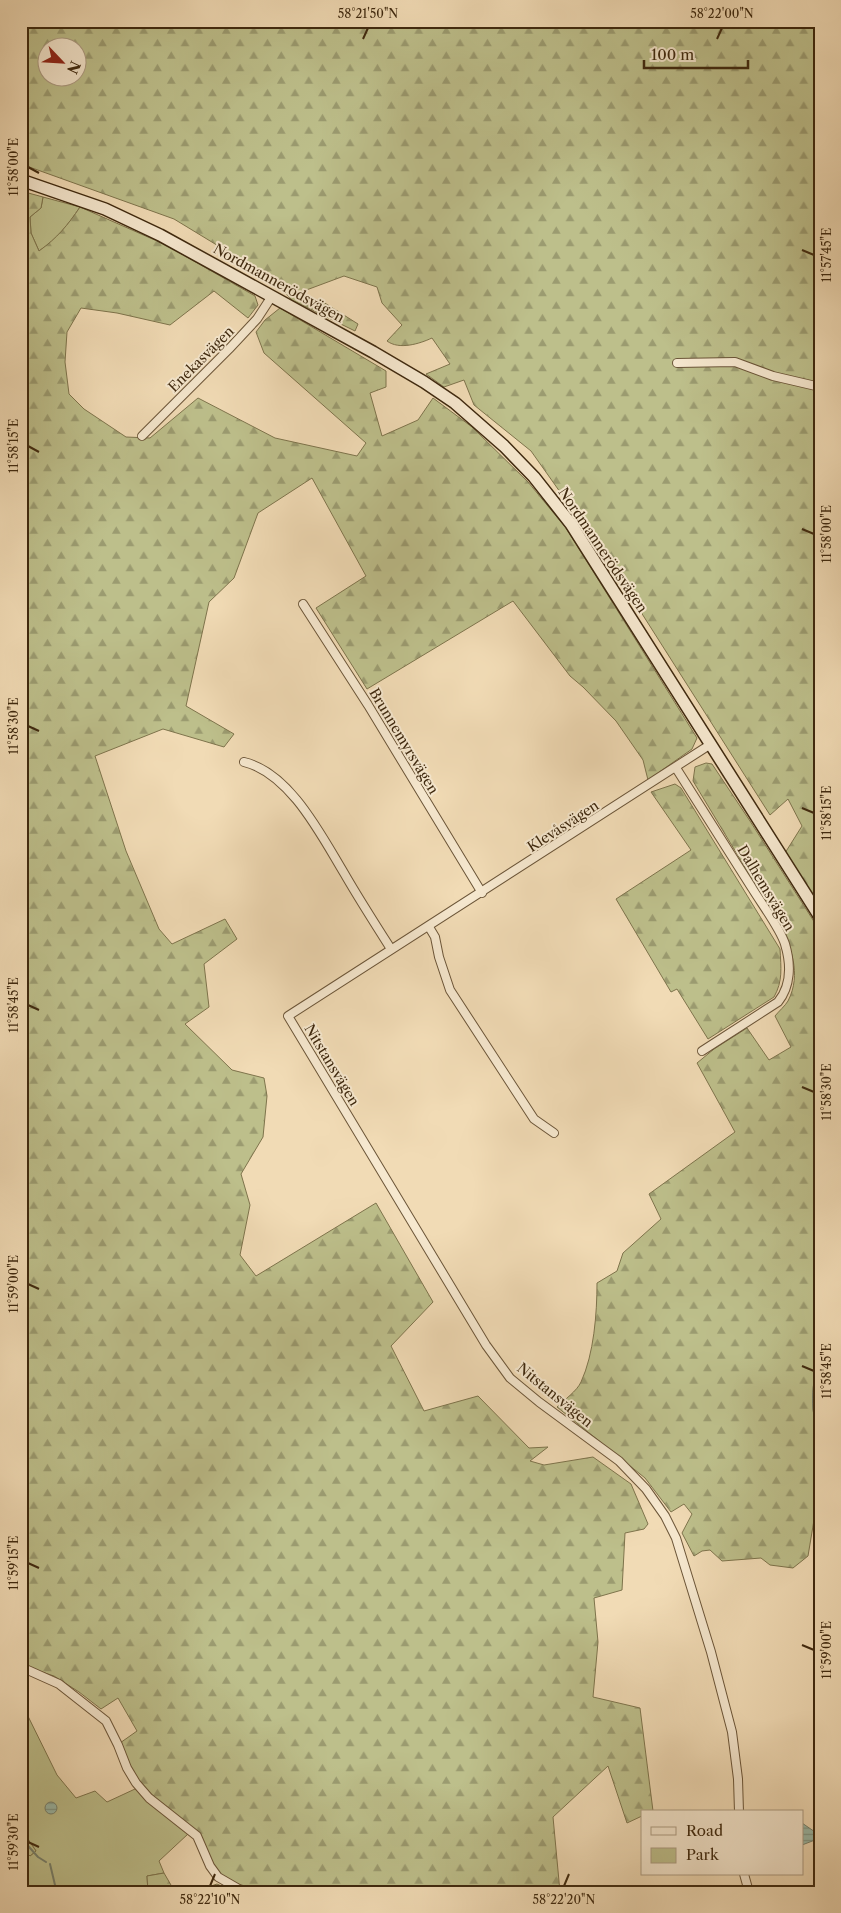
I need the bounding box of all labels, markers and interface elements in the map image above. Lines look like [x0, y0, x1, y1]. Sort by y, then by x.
text: 58°21'50"N [338, 6, 398, 21]
text: 58°22'00"N [690, 6, 754, 21]
north arrow [38, 38, 88, 88]
scale bar [644, 38, 747, 70]
text: 100 m [651, 45, 694, 64]
text: N [63, 58, 85, 77]
text: 11°58'00"E [6, 138, 21, 196]
text: 11°57'45"E [819, 228, 834, 282]
street label: Nordmannerödsvägen [210, 239, 348, 327]
street label: Enekasvägen [164, 322, 238, 396]
text: 11°58'15"E [6, 419, 21, 473]
street label: Nordmannerödsvägen [554, 484, 652, 616]
text: 11°58'00"E [819, 505, 834, 563]
street label: Brunnemyrsvägen [365, 685, 443, 797]
text: 11°58'30"E [6, 697, 21, 755]
text: 11°58'15"E [819, 786, 834, 840]
street label: Klevåsvägen [524, 796, 602, 856]
street label: Dalhemsvägen [733, 842, 799, 934]
text: 11°58'45"E [6, 977, 21, 1033]
street label: Nitstansvägen [301, 1021, 364, 1109]
text: 11°58'30"E [819, 1063, 834, 1121]
text: 11°59'00"E [6, 1255, 21, 1313]
text: 11°58'45"E [819, 1343, 834, 1399]
street label: Nitstansvägen [513, 1359, 597, 1431]
text: 11°59'15"E [6, 1536, 21, 1590]
text: 11°59'00"E [819, 1621, 834, 1679]
legend [641, 1810, 804, 1876]
text: 11°59'30"E [6, 1814, 21, 1871]
text: Road [686, 1821, 723, 1840]
text: Park [686, 1845, 720, 1864]
text: 58°22'10"N [180, 1892, 241, 1907]
text: 58°22'20"N [533, 1892, 596, 1907]

